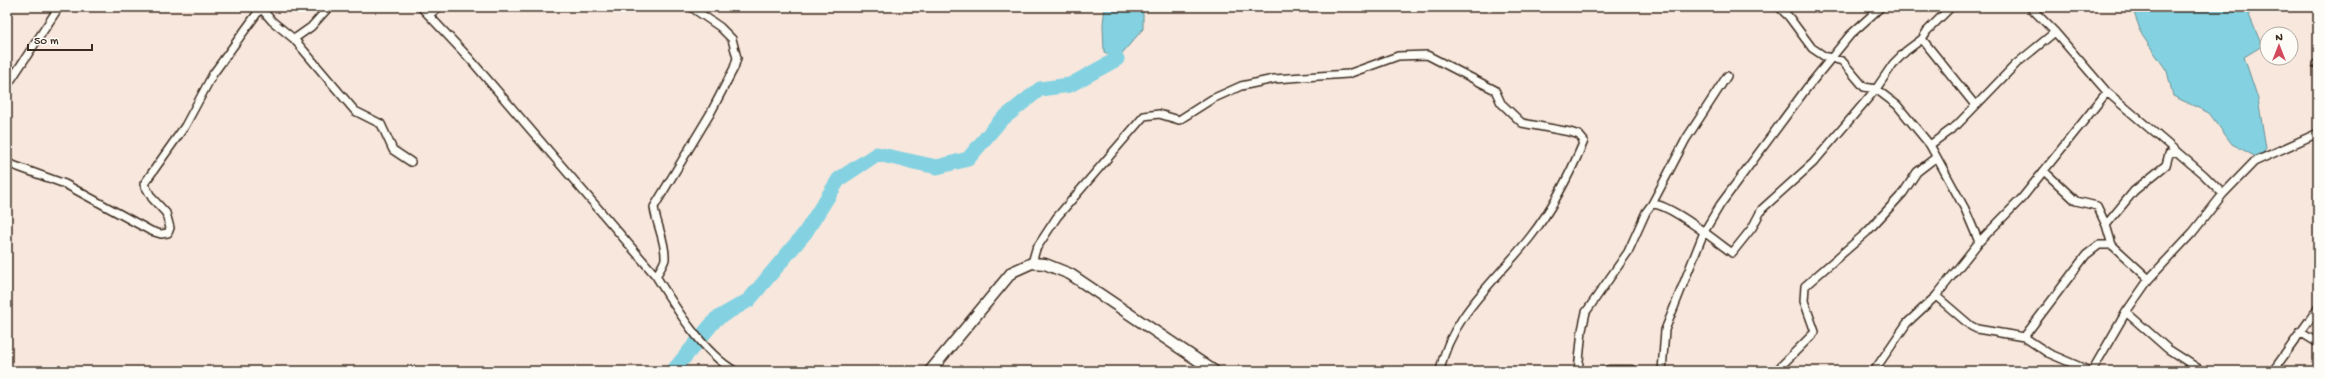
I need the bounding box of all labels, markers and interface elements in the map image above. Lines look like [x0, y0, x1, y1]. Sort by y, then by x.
scale bar [28, 26, 92, 52]
north arrow [2259, 26, 2299, 66]
text: N [2275, 32, 2283, 44]
text: 50 m [34, 35, 59, 49]

